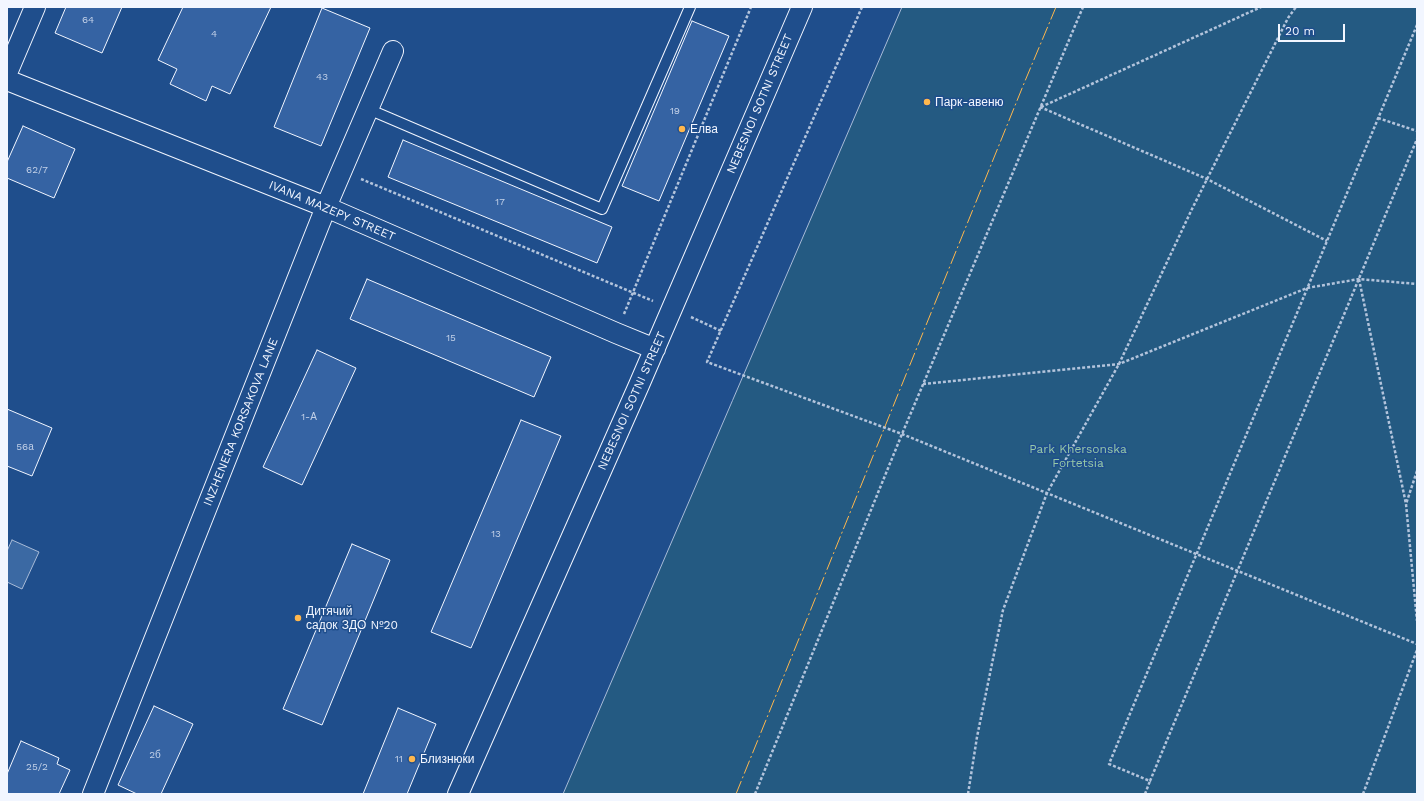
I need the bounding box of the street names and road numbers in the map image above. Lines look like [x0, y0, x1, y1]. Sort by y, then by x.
street label: NEBESNOI SOTNI STREET [724, 32, 796, 176]
street label: IVANA MAZEPY STREET [267, 178, 397, 244]
street label: NEBESNOI SOTNI STREET [595, 329, 669, 473]
street label: INZHENERA KORSAKOVA LANE [201, 336, 281, 508]

